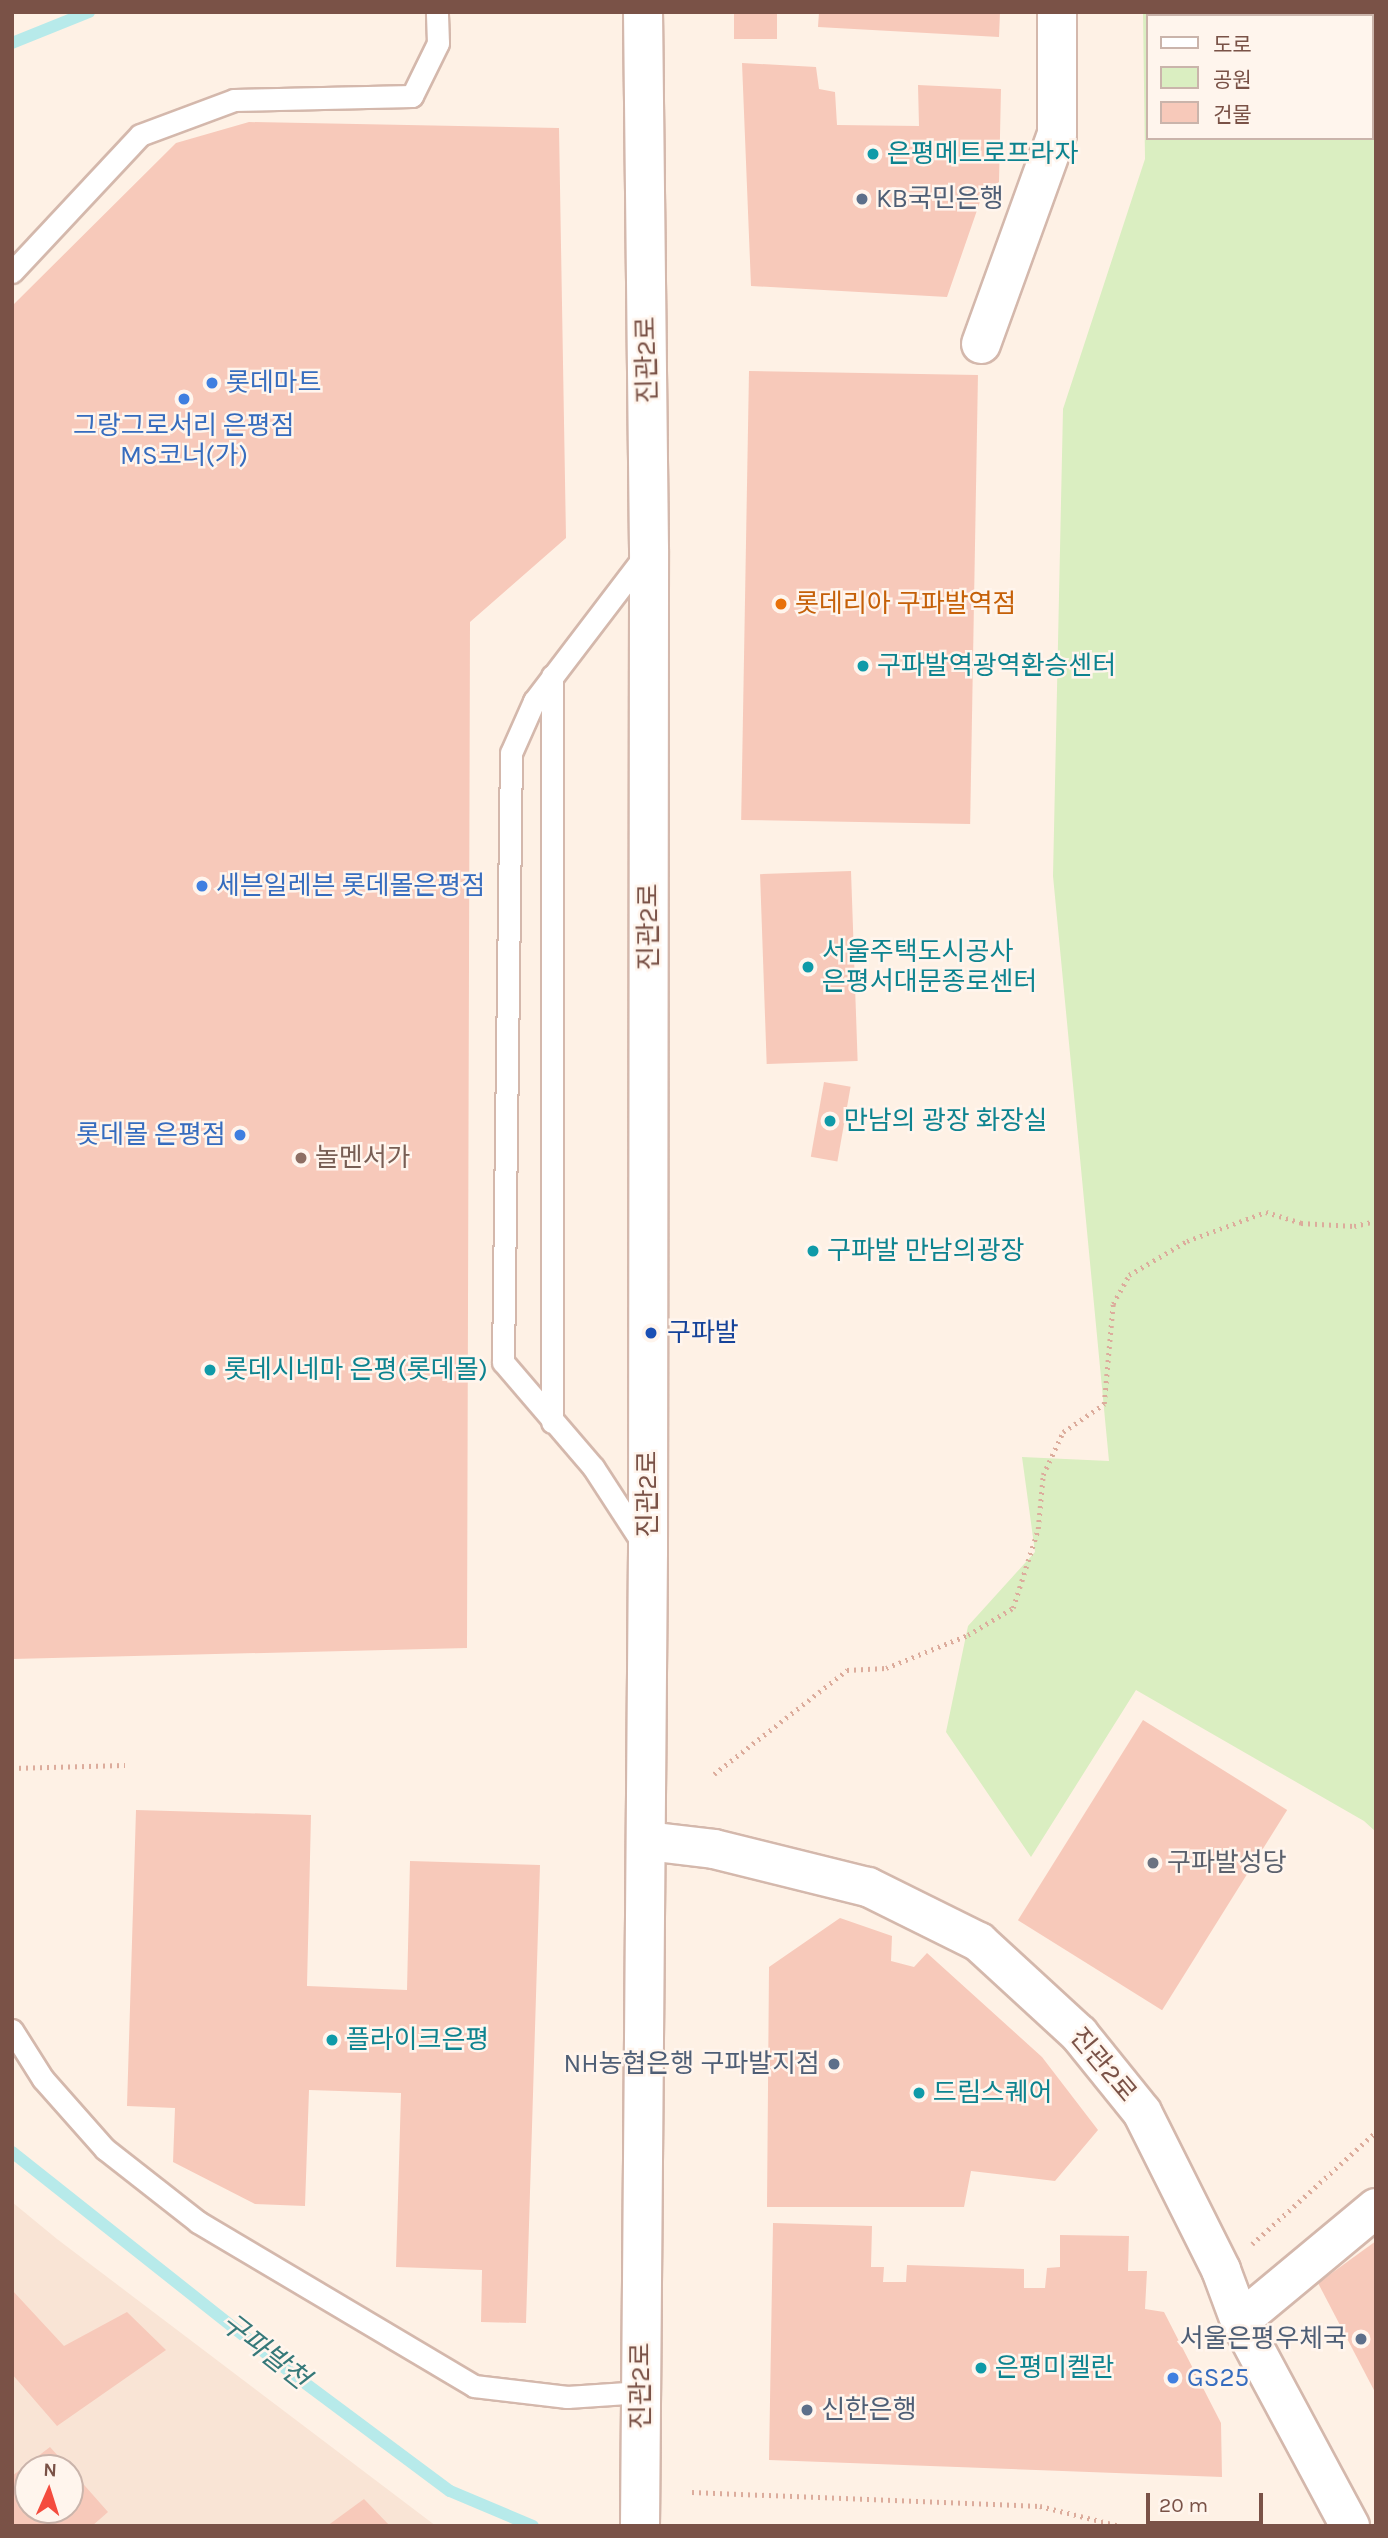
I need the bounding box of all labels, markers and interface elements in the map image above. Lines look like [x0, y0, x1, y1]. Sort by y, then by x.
legend [1146, 14, 1374, 140]
text: 도로 [1213, 33, 1252, 57]
text: 공원 [1213, 68, 1252, 92]
text: 건물 [1213, 103, 1252, 127]
place label: 은평메트로프라자 [887, 138, 1078, 170]
marker: 은평메트로프라자 [865, 146, 881, 162]
place label: KB국민은행 [876, 183, 1004, 215]
marker: KB국민은행 [854, 191, 870, 207]
street label: 진관2로 [631, 316, 663, 404]
place label: 롯데마트 [226, 367, 322, 399]
marker: 롯데마트 [204, 375, 220, 391]
marker: 그랑그로서리 은평점 MS코너(가) [176, 391, 192, 407]
place label: 그랑그로서리 은평점 MS코너(가) [73, 410, 295, 472]
place label: 롯데리아 구파발역점 [795, 588, 1016, 620]
marker: 롯데리아 구파발역점 [773, 596, 789, 612]
place label: 구파발역광역환승센터 [877, 650, 1116, 682]
marker: 구파발역광역환승센터 [855, 658, 871, 674]
place label: 세븐일레븐 롯데몰은평점 [216, 870, 485, 902]
marker: 세븐일레븐 롯데몰은평점 [194, 878, 210, 894]
street label: 진관2로 [633, 884, 665, 970]
place label: 서울주택도시공사 은평서대문종로센터 [822, 936, 1037, 998]
marker: 서울주택도시공사 은평서대문종로센터 [800, 959, 816, 975]
place label: 만남의 광장 화장실 [844, 1105, 1048, 1137]
marker: 만남의 광장 화장실 [822, 1113, 838, 1129]
place label: 롯데몰 은평점 [76, 1119, 226, 1151]
marker: 롯데몰 은평점 [232, 1127, 248, 1143]
place label: 놀멘서가 [315, 1142, 411, 1174]
marker: 놀멘서가 [293, 1150, 309, 1166]
place label: 구파발 만남의광장 [827, 1235, 1025, 1267]
marker: 구파발 만남의광장 [805, 1243, 821, 1259]
place label: 구파발 [667, 1317, 739, 1349]
marker: 구파발 [641, 1323, 661, 1343]
place label: 롯데시네마 은평(롯데몰) [224, 1354, 488, 1386]
marker: 롯데시네마 은평(롯데몰) [202, 1362, 218, 1378]
street label: 진관2로 [632, 1451, 664, 1537]
place label: 구파발성당 [1167, 1847, 1287, 1879]
marker: 구파발성당 [1145, 1855, 1161, 1871]
street label: 진관2로 [1063, 2022, 1143, 2108]
place label: 플라이크은평 [346, 2024, 490, 2056]
marker: 플라이크은평 [324, 2032, 340, 2048]
place label: NH농협은행 구파발지점 [563, 2048, 820, 2080]
marker: NH농협은행 구파발지점 [826, 2056, 842, 2072]
place label: 드림스퀘어 [933, 2077, 1053, 2109]
marker: 드림스퀘어 [911, 2085, 927, 2101]
water label: 구파발천 [214, 2306, 316, 2396]
place label: 서울은평우체국 [1180, 2323, 1347, 2355]
marker: 서울은평우체국 [1353, 2331, 1369, 2347]
street label: 진관2로 [625, 2343, 657, 2429]
place label: 은평미켈란 [995, 2352, 1115, 2384]
marker: 은평미켈란 [973, 2360, 989, 2376]
place label: GS25 [1187, 2362, 1249, 2394]
marker: GS25 [1165, 2370, 1181, 2386]
place label: 신한은행 [821, 2394, 917, 2426]
marker: 신한은행 [799, 2402, 815, 2418]
north arrow [14, 2454, 84, 2524]
text: N [43, 2459, 57, 2481]
scale bar [1150, 2478, 1267, 2522]
text: 20 m [1159, 2493, 1208, 2517]

